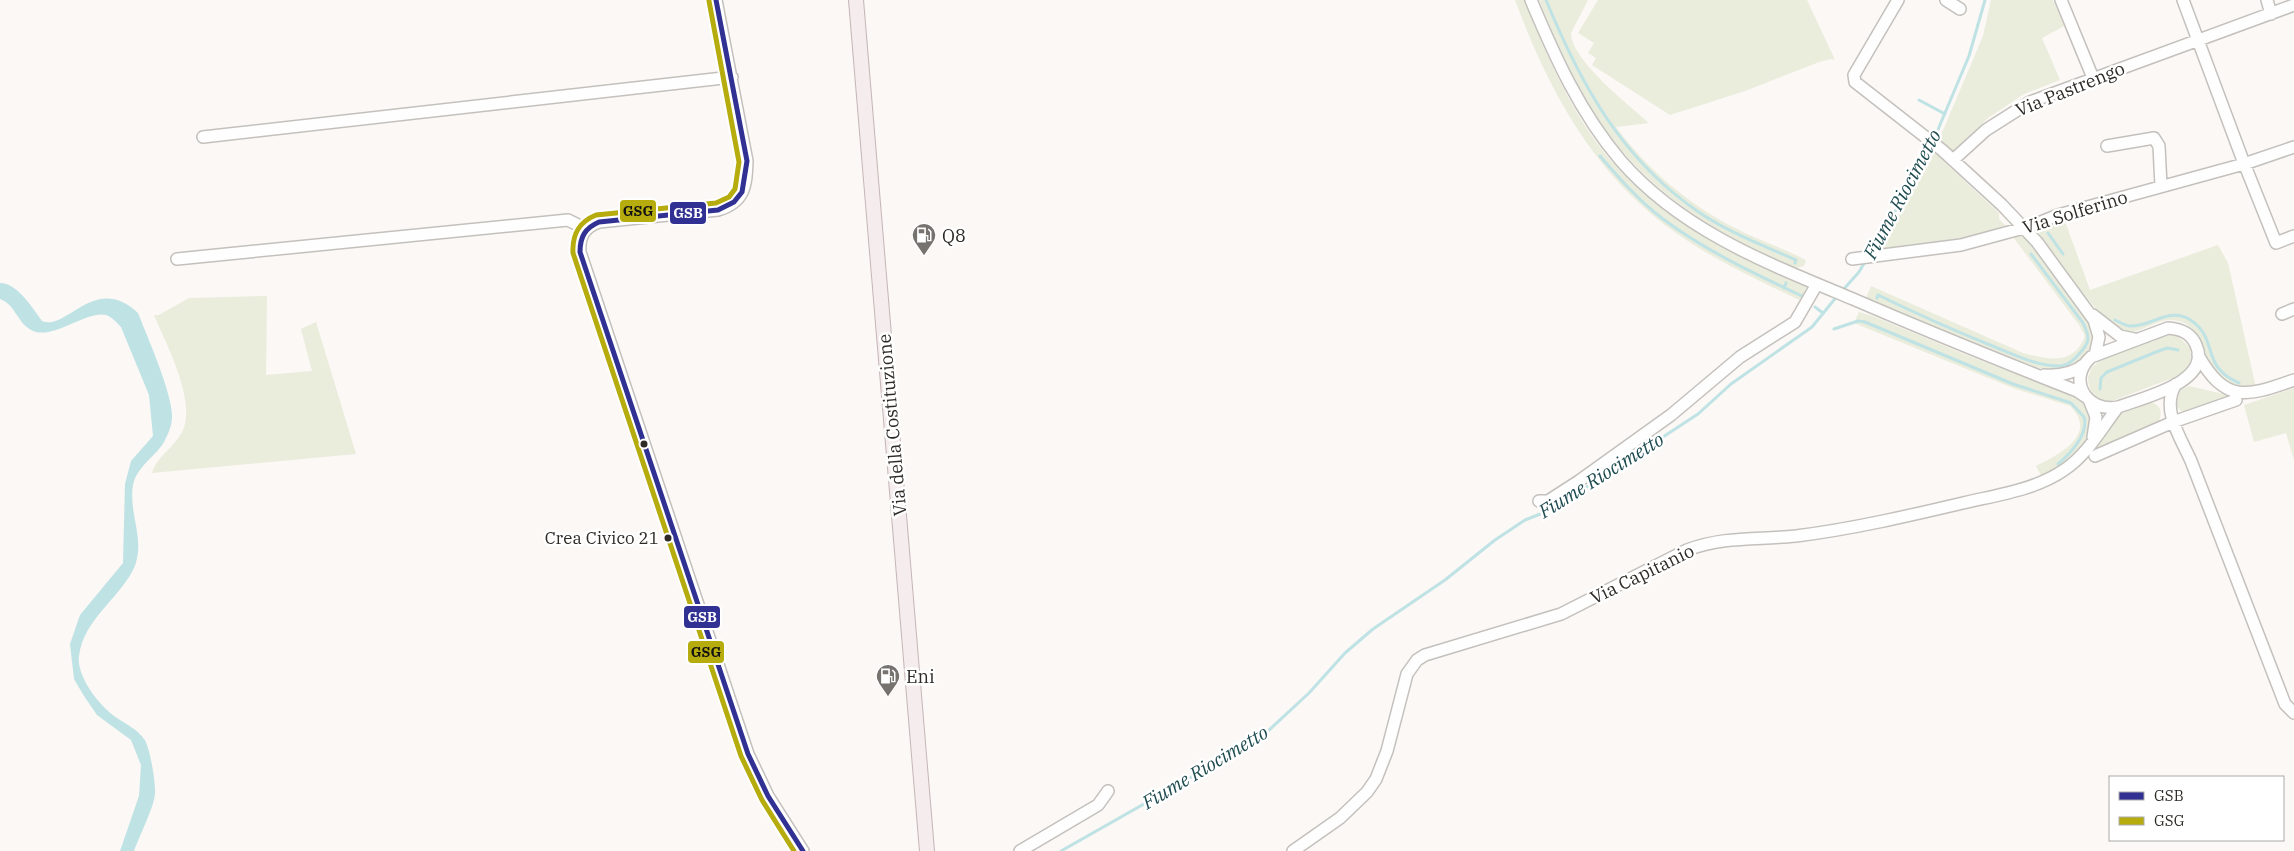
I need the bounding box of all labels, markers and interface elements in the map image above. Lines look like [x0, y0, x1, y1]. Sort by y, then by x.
street label: Via Pastrengo [2012, 57, 2128, 121]
water label: Fiume Riocimetto [1857, 125, 1946, 264]
street label: Via Solferino [2020, 185, 2130, 239]
line badge: GSG [619, 199, 657, 223]
line badge: GSB [669, 201, 707, 225]
text: GSG [623, 202, 653, 220]
text: GSB [673, 204, 703, 222]
fuel station icon: Q8 [911, 222, 937, 256]
place label: Q8 [942, 224, 966, 247]
street label: Via della Costituzione [873, 333, 911, 517]
water label: Fiume Riocimetto [1533, 427, 1668, 524]
unlabelled marker [639, 439, 649, 449]
place label: Crea Civico 21 [545, 527, 659, 549]
marker: Crea Civico 21 [663, 533, 673, 543]
street label: Via Capitanio [1586, 539, 1698, 609]
line badge: GSB [683, 605, 721, 629]
text: GSB [687, 608, 717, 626]
line badge: GSG [687, 640, 725, 664]
text: GSG [691, 643, 721, 661]
fuel station icon: Eni [875, 663, 901, 697]
place label: Eni [906, 665, 935, 688]
water label: Fiume Riocimetto [1137, 720, 1273, 815]
legend [2109, 776, 2284, 841]
text: GSB [2154, 786, 2184, 805]
text: GSG [2154, 811, 2185, 830]

